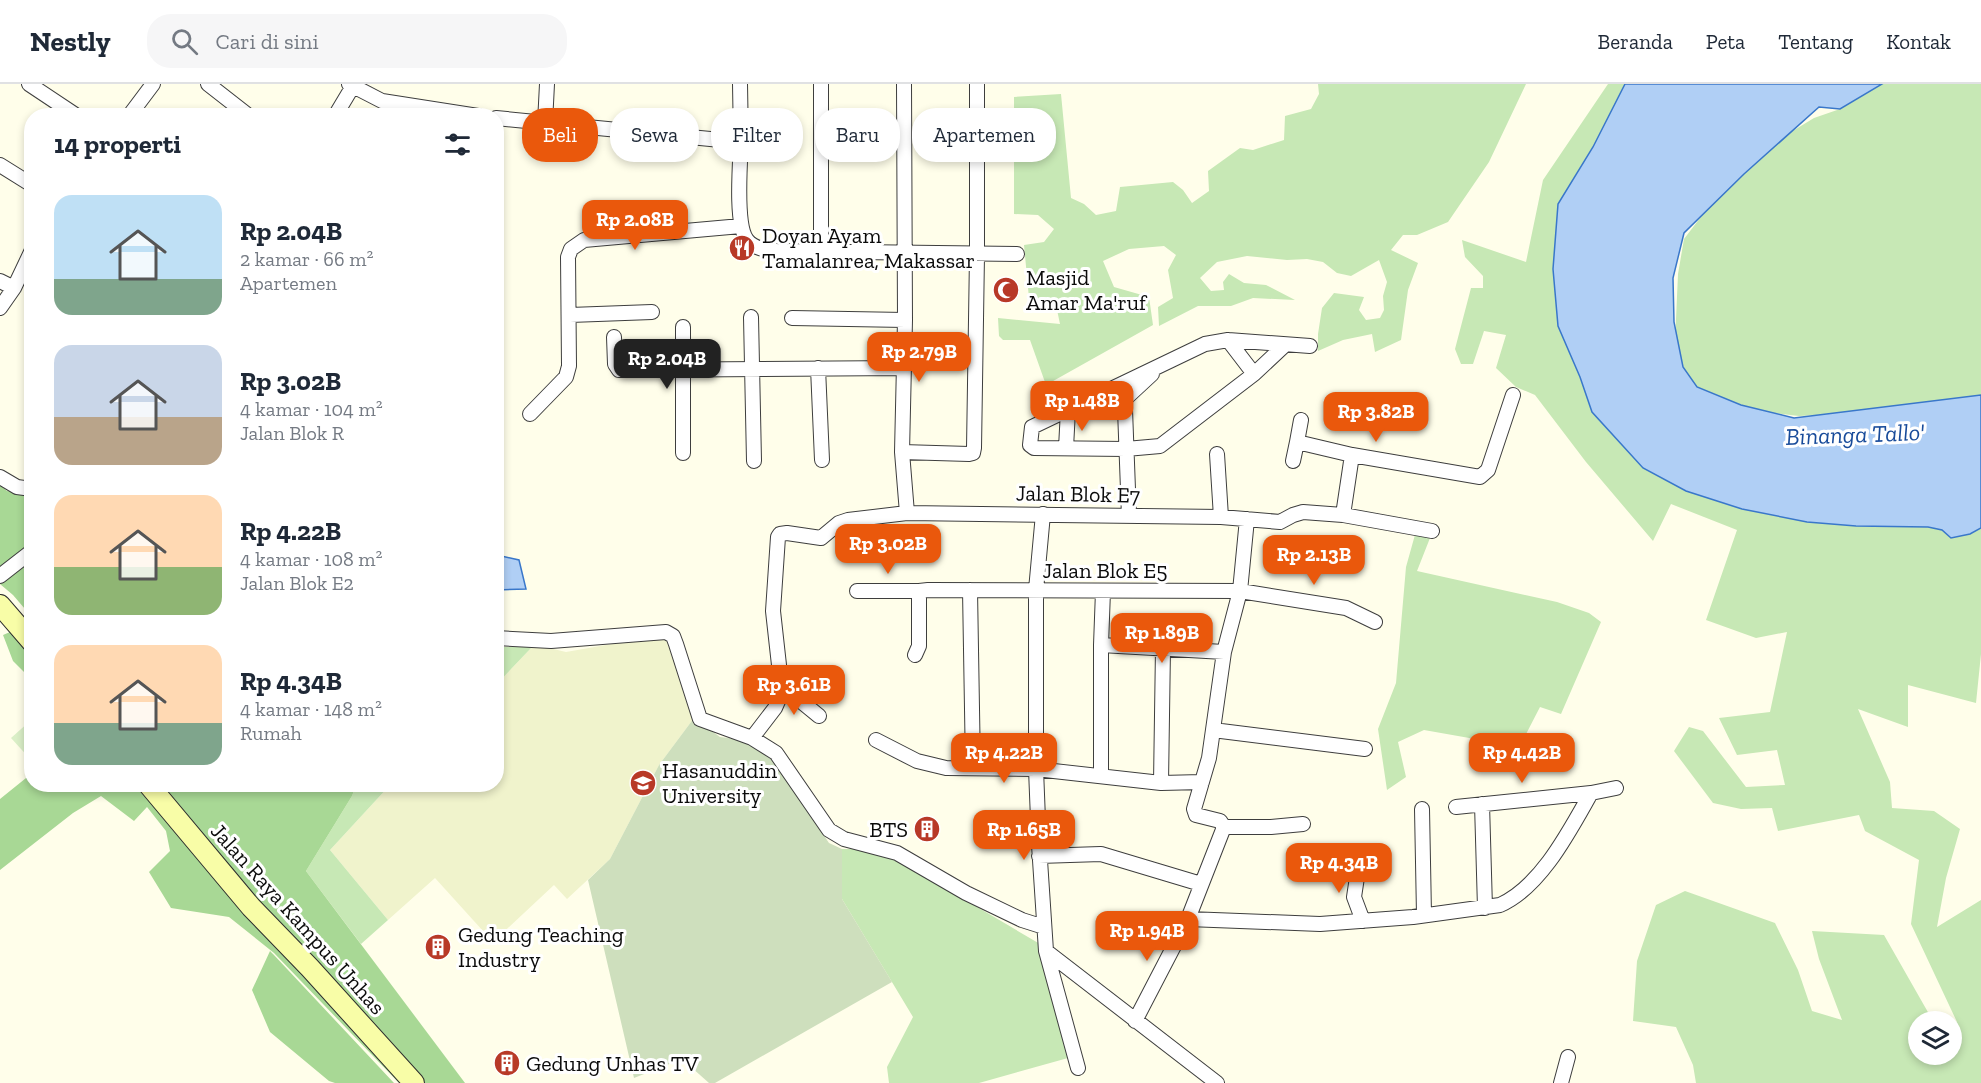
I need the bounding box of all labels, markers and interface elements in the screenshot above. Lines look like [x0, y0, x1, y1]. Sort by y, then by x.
search box [147, 14, 567, 68]
text: Nestly [30, 25, 111, 58]
icon: search [168, 25, 201, 58]
text: Cari di sini [216, 28, 319, 55]
text: Beranda [1598, 29, 1673, 54]
text: Peta [1706, 29, 1745, 54]
text: Tentang [1778, 29, 1853, 54]
text: Kontak [1886, 29, 1951, 54]
chip: Beli [522, 108, 598, 162]
chip: Sewa [610, 108, 699, 162]
chip: Filter [711, 108, 803, 162]
chip: Baru [815, 108, 900, 162]
chip: Apartemen [912, 108, 1056, 162]
text: 14 properti [54, 128, 181, 160]
icon: filters [441, 128, 474, 161]
pin: Rp 2.08B [573, 200, 697, 251]
text: Rp 2.08B [596, 207, 674, 231]
text: Rp 2.04B [240, 215, 342, 247]
icon: home [102, 219, 174, 291]
place label: Doyan Ayam Tamalanrea, Makassar [762, 222, 975, 274]
restaurant icon: Doyan Ayam Tamalanrea, Makassar [727, 233, 757, 263]
text: 2 kamar · 66 m² [240, 247, 373, 271]
place label: Masjid Amar Ma'ruf [1026, 264, 1148, 316]
text: Apartemen [240, 271, 337, 295]
mosque icon: Masjid Amar Ma'ruf [991, 275, 1021, 305]
pin: Rp 2.79B [857, 332, 981, 383]
pin: Rp 2.04B [605, 339, 729, 390]
text: Rp 2.79B [881, 339, 957, 363]
text: Rp 2.04B [628, 346, 706, 370]
text: Rp 3.02B [240, 365, 341, 397]
icon: home [102, 369, 174, 441]
pin: Rp 1.48B [1020, 381, 1144, 432]
text: Rp 1.48B [1044, 388, 1120, 412]
pin: Rp 3.82B [1314, 392, 1438, 443]
text: 4 kamar · 104 m² [240, 397, 383, 421]
text: Rp 3.82B [1337, 399, 1415, 423]
water label: Binanga Tallo' [1785, 417, 1925, 451]
text: Jalan Blok R [240, 421, 344, 445]
street label: Jalan Blok E7 [1016, 479, 1141, 509]
text: Rp 4.22B [240, 515, 341, 547]
icon: home [102, 519, 174, 591]
pin: Rp 3.02B [826, 524, 950, 575]
text: Rp 3.02B [849, 531, 927, 555]
pin: Rp 2.13B [1252, 535, 1376, 586]
text: Rp 2.13B [1277, 542, 1351, 566]
text: 4 kamar · 108 m² [240, 547, 383, 571]
street label: Jalan Blok E5 [1042, 557, 1168, 584]
text: Jalan Blok E2 [240, 571, 354, 595]
pin: Rp 1.89B [1100, 613, 1224, 664]
text: Rp 1.89B [1125, 620, 1199, 644]
text: Rp 4.34B [240, 665, 342, 697]
pin: Rp 3.61B [732, 665, 856, 716]
icon: home [102, 669, 174, 741]
text: Rp 3.61B [757, 672, 831, 696]
text: 4 kamar · 148 m² [240, 697, 382, 721]
text: Rumah [240, 721, 302, 745]
pin: Rp 4.22B [942, 733, 1066, 784]
pin: Rp 4.42B [1460, 733, 1584, 784]
text: Rp 4.22B [965, 740, 1043, 764]
text: Rp 4.42B [1483, 740, 1561, 764]
place label: Hasanuddin University [662, 757, 778, 809]
school or university icon: Hasanuddin University [628, 768, 658, 798]
pin: Rp 1.65B [962, 810, 1086, 861]
building icon: BTS [912, 814, 942, 844]
place label: BTS [869, 816, 908, 843]
text: Rp 1.65B [987, 817, 1061, 841]
street label: Jalan Raya Kampus Unhas [205, 818, 391, 1020]
pin: Rp 4.34B [1277, 843, 1401, 894]
text: Rp 4.34B [1300, 850, 1378, 874]
pin: Rp 1.94B [1085, 911, 1209, 962]
text: Rp 1.94B [1109, 918, 1185, 942]
place label: Gedung Teaching Industry [458, 921, 624, 973]
building icon: Gedung Teaching Industry [423, 932, 453, 962]
map controls [1908, 1011, 1962, 1065]
button: layers [1908, 1011, 1962, 1065]
building icon: Gedung Unhas TV [492, 1048, 522, 1078]
place label: Gedung Unhas TV [526, 1050, 699, 1077]

